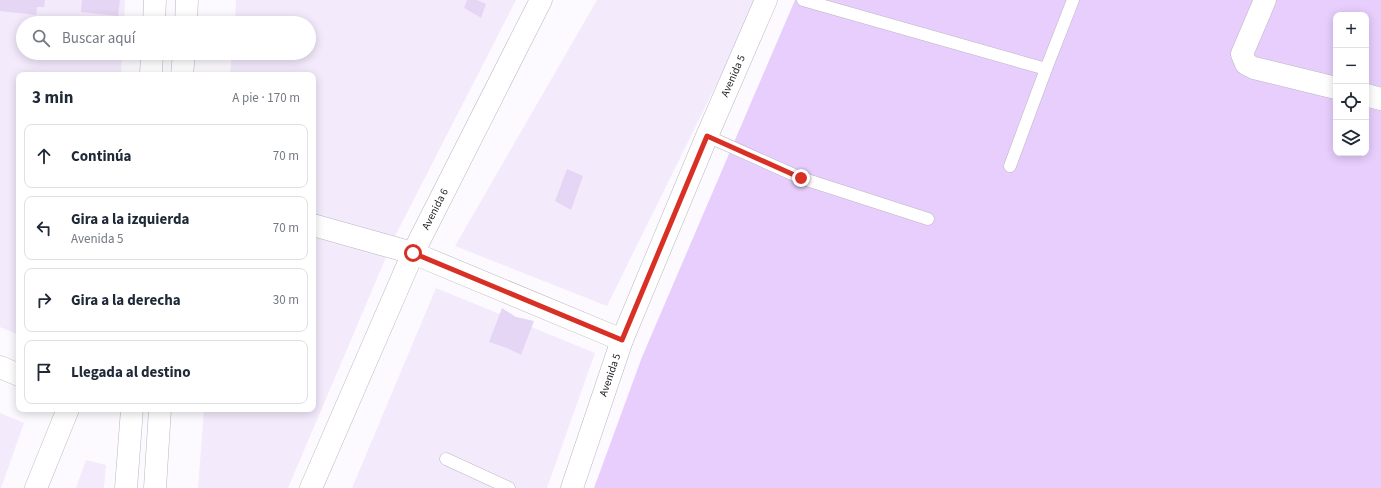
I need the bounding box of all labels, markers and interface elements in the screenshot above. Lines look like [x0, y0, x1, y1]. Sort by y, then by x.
map controls [1333, 12, 1369, 156]
button: + [1333, 12, 1369, 48]
search box [16, 16, 316, 60]
icon: search [30, 27, 52, 49]
text: Buscar aquí [62, 28, 135, 49]
button: − [1333, 48, 1369, 84]
street label: Avenida 5 [717, 53, 749, 99]
button: locate [1333, 84, 1369, 120]
text: 3 min [32, 86, 73, 110]
text: A pie · 170 m [232, 89, 300, 107]
button: layers [1333, 120, 1369, 156]
icon: ahead [33, 145, 55, 167]
text: Continúa [71, 146, 132, 167]
text: 70 m [273, 147, 299, 165]
route end [792, 169, 810, 187]
street label: Avenida 6 [418, 185, 452, 232]
text: Gira a la izquierda [71, 209, 190, 230]
icon: left [33, 217, 55, 239]
text: 70 m [273, 219, 299, 237]
text: Avenida 5 [71, 230, 124, 248]
route start [404, 244, 422, 262]
icon: right [33, 289, 55, 311]
text: Gira a la derecha [71, 290, 181, 311]
text: 30 m [273, 291, 299, 309]
street label: Avenida 5 [596, 352, 624, 398]
icon: arrive [33, 361, 55, 383]
text: Llegada al destino [71, 362, 191, 383]

